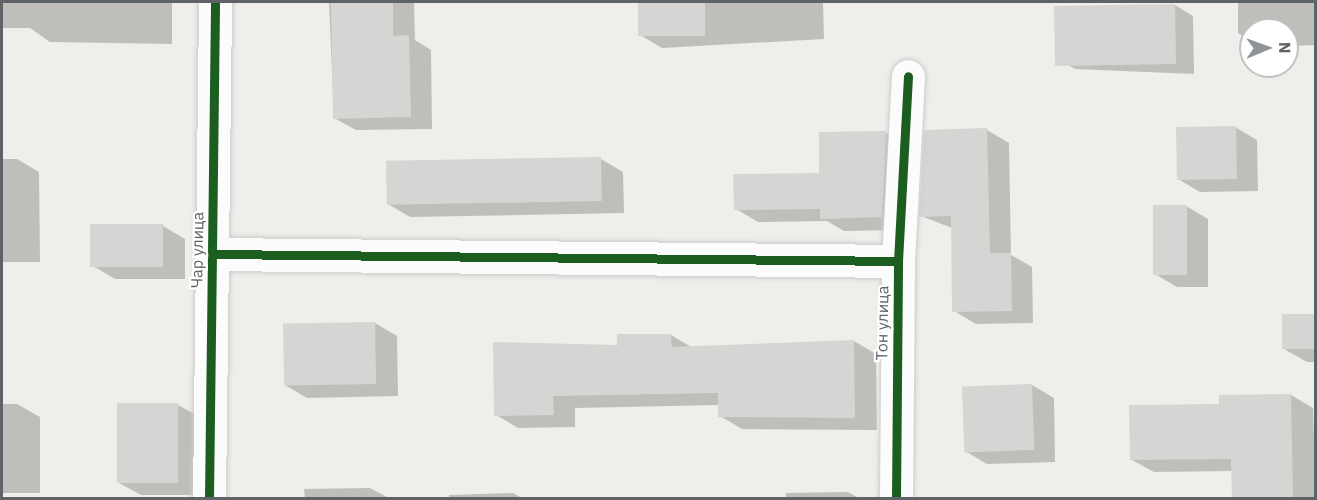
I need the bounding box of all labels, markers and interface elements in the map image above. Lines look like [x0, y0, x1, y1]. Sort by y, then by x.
north arrow [1239, 18, 1299, 78]
text: N [1275, 42, 1295, 54]
street label: Чар улица [187, 212, 207, 288]
street label: Тон улица [872, 286, 892, 360]

